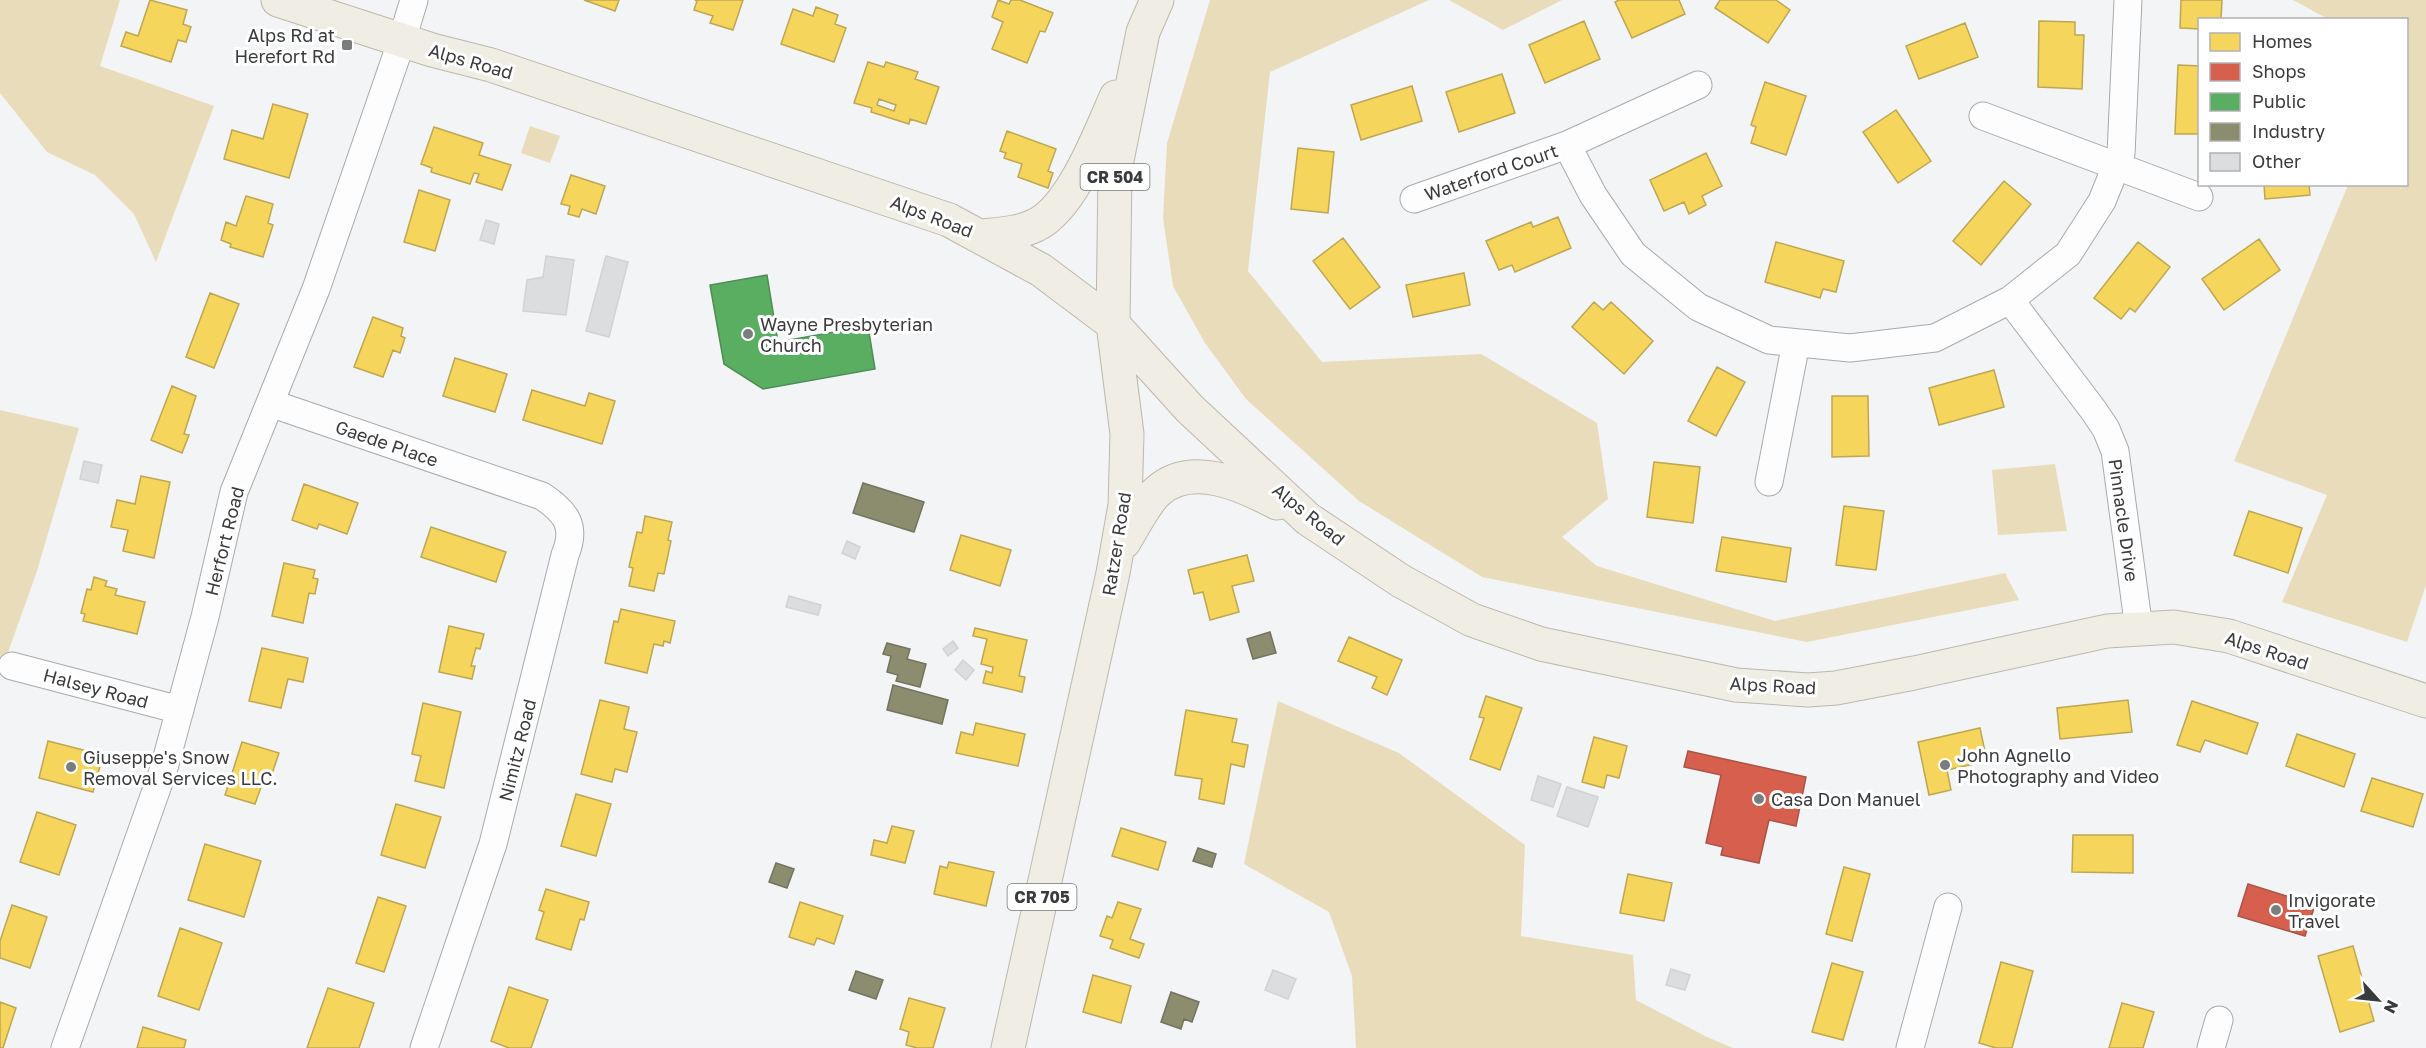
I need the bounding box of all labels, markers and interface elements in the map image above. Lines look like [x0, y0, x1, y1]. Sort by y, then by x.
legend [2198, 18, 2408, 186]
place label: Alps Rd at Herefort Rd [234, 24, 335, 67]
text: Homes [2252, 30, 2312, 52]
marker: Alps Rd at Herefort Rd [340, 38, 354, 52]
street label: Alps Road [426, 38, 516, 84]
text: Shops [2252, 60, 2306, 82]
text: Public [2252, 90, 2306, 112]
text: Industry [2252, 120, 2325, 142]
street label: Waterford Court [1421, 139, 1561, 205]
text: Other [2252, 150, 2301, 172]
road number: CR 504 [1080, 164, 1150, 190]
street label: Alps Road [888, 190, 976, 242]
place label: Wayne Presbyterian Church [760, 313, 933, 356]
marker: Wayne Presbyterian Church [741, 327, 755, 341]
street label: Gaede Place [333, 415, 441, 471]
street label: Pinnacle Drive [2104, 457, 2144, 583]
street label: Alps Road [1268, 478, 1350, 550]
street label: Herfort Road [200, 484, 248, 598]
street label: Ratzer Road [1097, 490, 1135, 598]
street label: Alps Road [2222, 626, 2312, 674]
street label: Halsey Road [41, 663, 151, 713]
street label: Alps Road [1729, 672, 1817, 698]
street label: Nimitz Road [494, 697, 540, 803]
place label: John Agnello Photography and Video [1957, 744, 2159, 787]
place label: Giuseppe's Snow Removal Services LLC. [83, 746, 278, 789]
marker: John Agnello Photography and Video [1938, 758, 1952, 772]
marker: Giuseppe's Snow Removal Services LLC. [64, 760, 78, 774]
place label: Casa Don Manuel [1771, 788, 1921, 810]
marker: Casa Don Manuel [1752, 792, 1766, 806]
road number: CR 705 [1008, 884, 1076, 910]
place label: Invigorate Travel [2288, 889, 2376, 932]
marker: Invigorate Travel [2269, 903, 2283, 917]
north arrow [2348, 970, 2408, 1030]
text: N [2380, 997, 2403, 1017]

